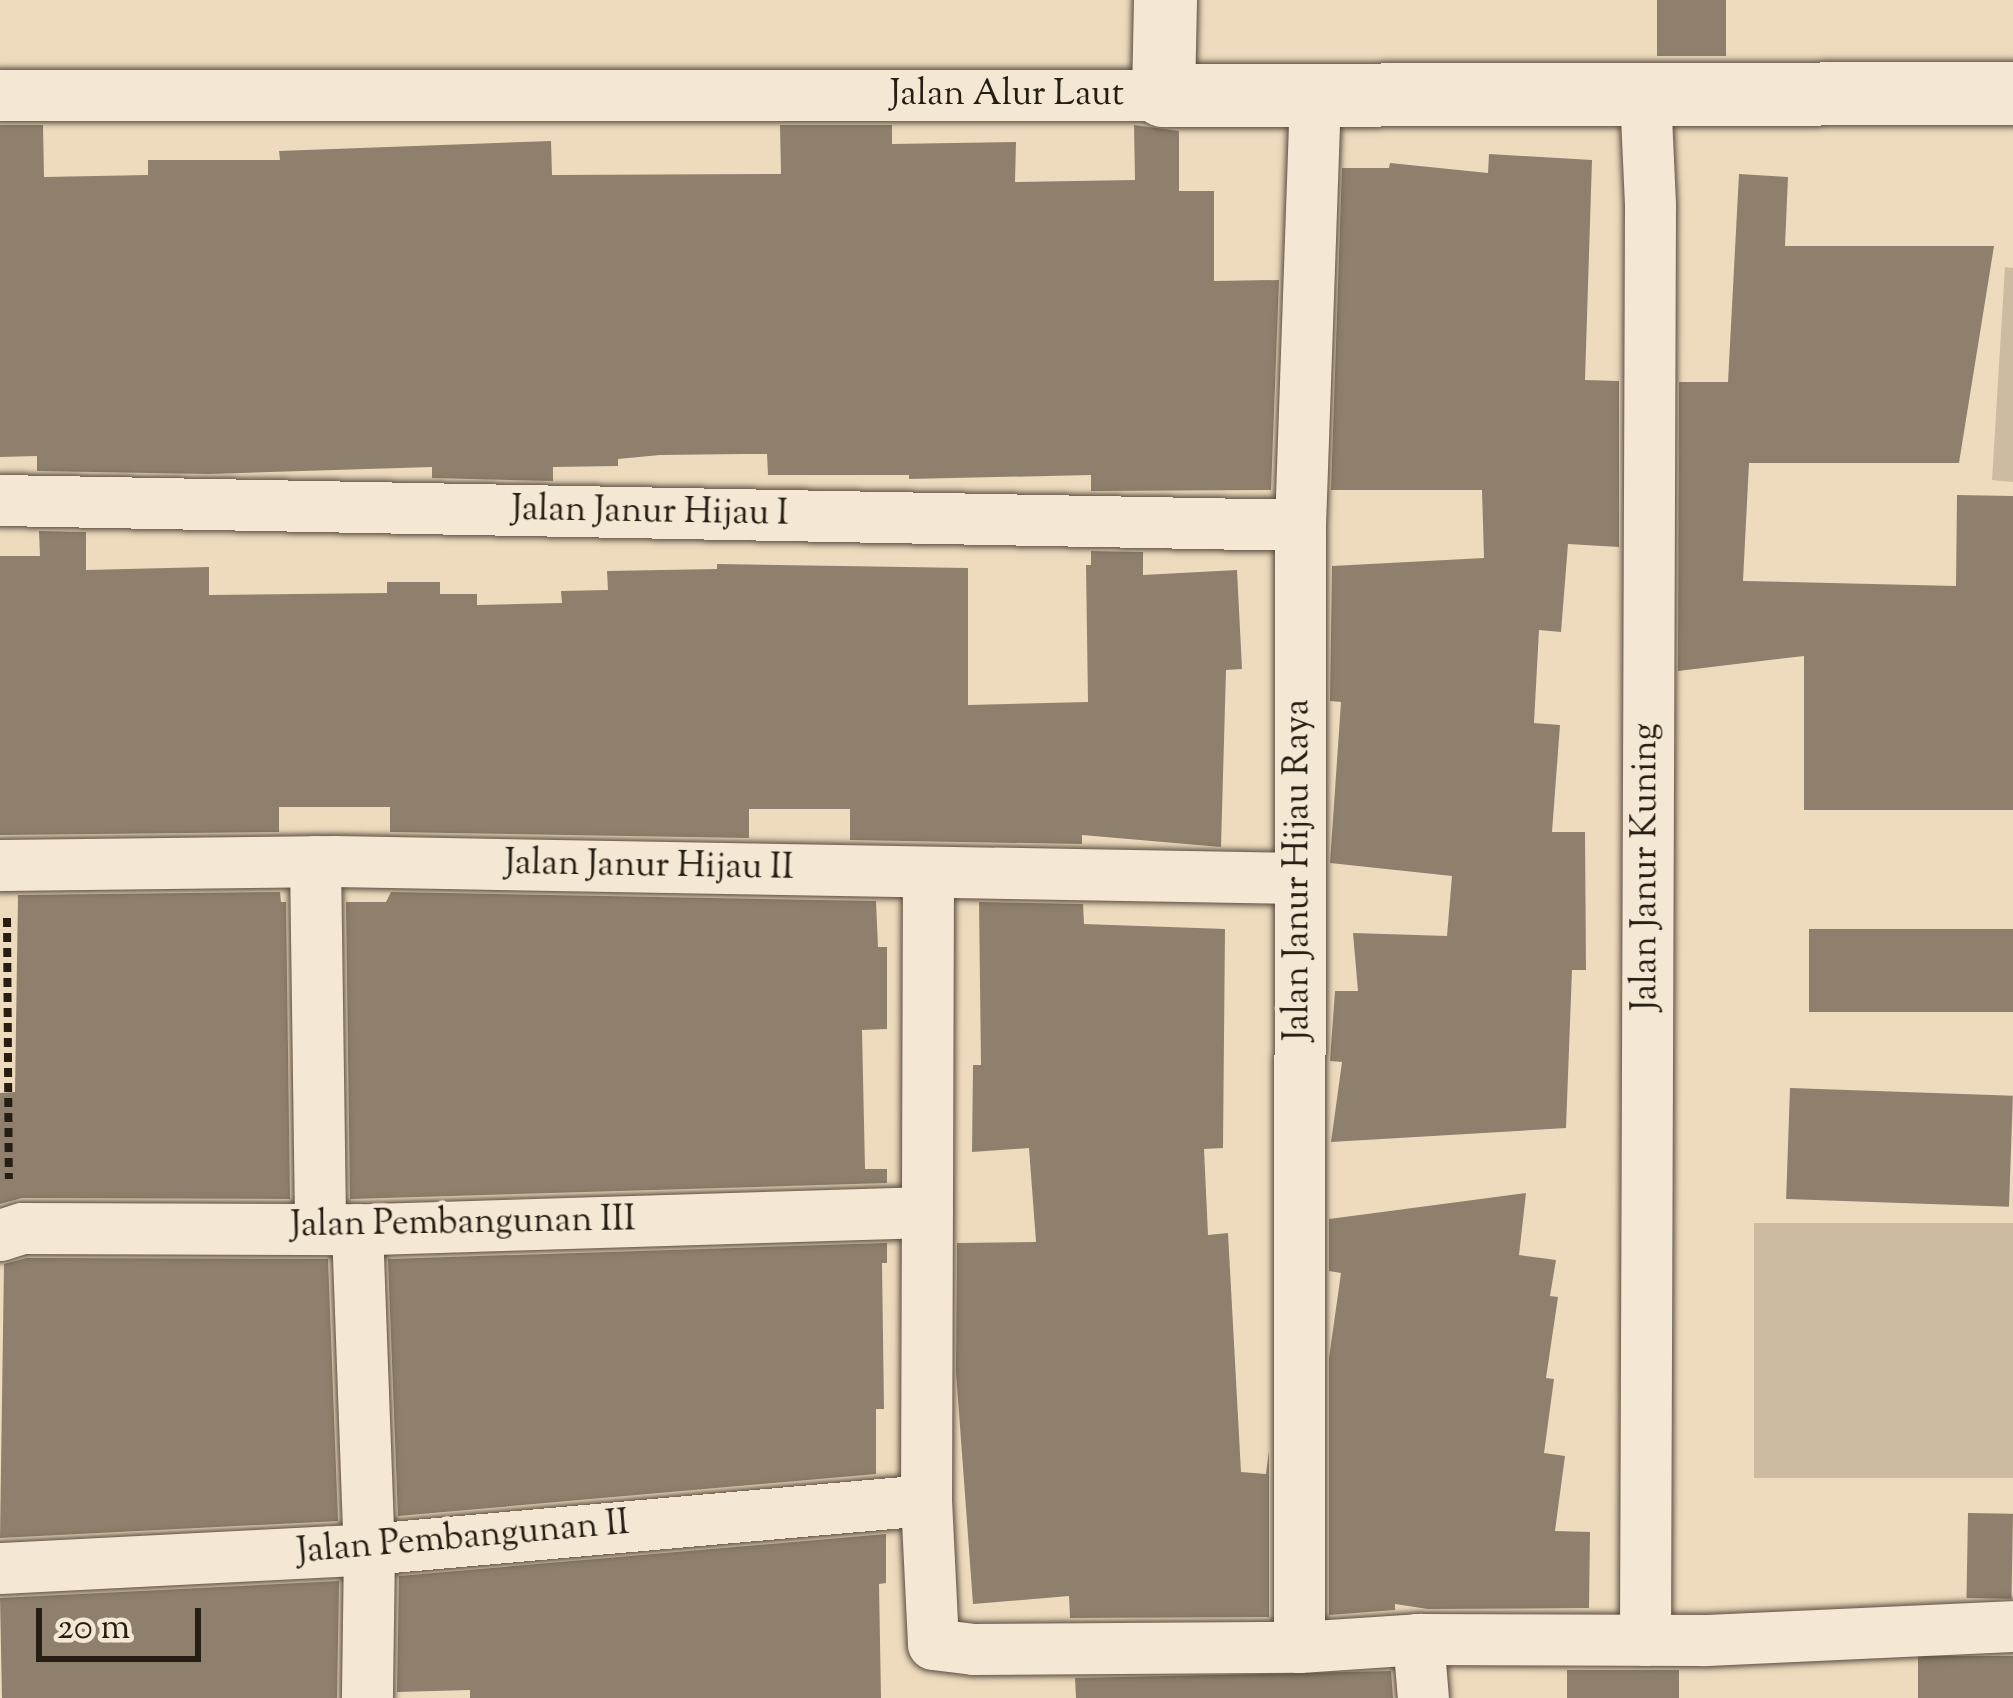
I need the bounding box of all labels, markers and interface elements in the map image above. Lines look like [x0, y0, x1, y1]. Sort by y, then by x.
street label: Jalan Alur Laut [890, 74, 1124, 118]
street label: Jalan Janur Hijau I [511, 489, 789, 537]
street label: Jalan Janur Hijau Raya [1277, 699, 1321, 1041]
street label: Jalan Janur Kuning [1625, 723, 1669, 1011]
street label: Jalan Janur Hijau II [504, 843, 794, 891]
street label: Jalan Pembangunan III [290, 1199, 636, 1249]
street label: Jalan Pembangunan II [295, 1503, 631, 1575]
scale bar [42, 1584, 207, 1658]
text: 20 m [57, 1603, 130, 1655]

